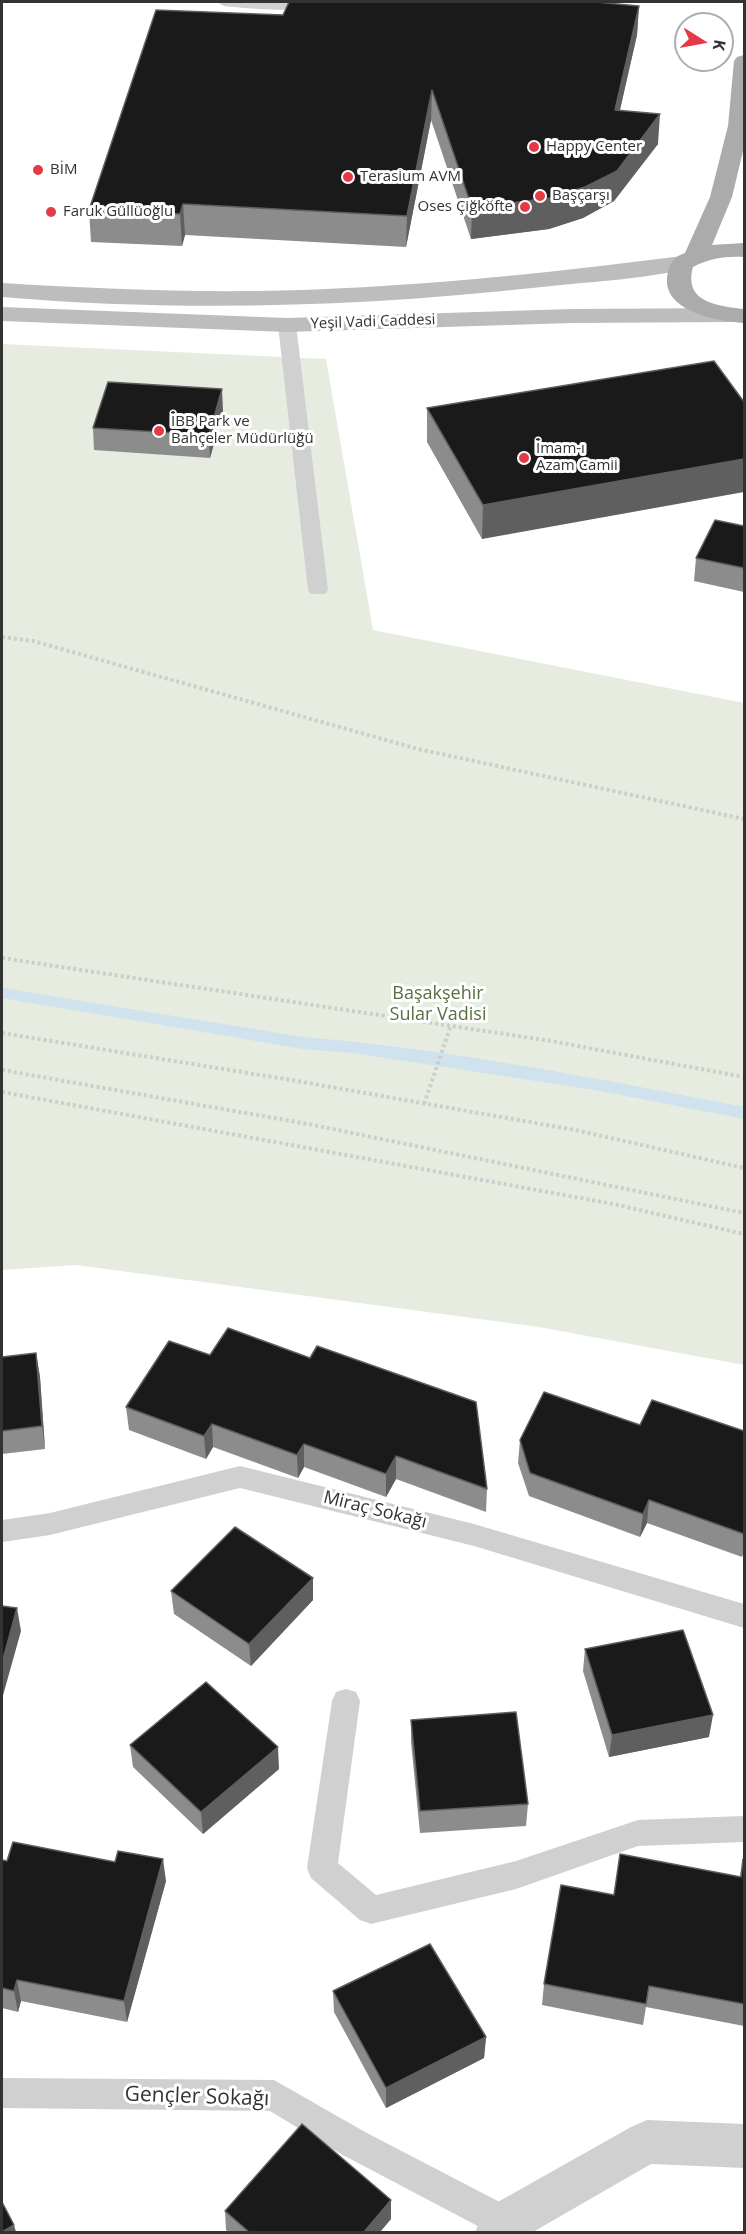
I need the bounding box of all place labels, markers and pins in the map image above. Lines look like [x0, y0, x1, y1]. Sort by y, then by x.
place label: Happy Center [546, 138, 642, 156]
marker: Happy Center [527, 140, 541, 154]
place label: BİM [50, 161, 77, 179]
marker: BİM [31, 163, 45, 177]
place label: Terasium AVM [360, 168, 461, 186]
marker: Terasium AVM [341, 170, 355, 184]
place label: Başçarşı [552, 187, 610, 205]
marker: Başçarşı [533, 189, 547, 203]
place label: Oses Çiğköfte [418, 198, 513, 216]
marker: Oses Çiğköfte [518, 200, 532, 214]
place label: Faruk Güllüoğlu [63, 203, 173, 221]
marker: Faruk Güllüoğlu [44, 205, 58, 219]
place label: İBB Park ve Bahçeler Müdürlüğü [171, 413, 314, 448]
marker: İBB Park ve Bahçeler Müdürlüğü [152, 424, 166, 438]
place label: İmam-ı Azam Camii [536, 440, 618, 475]
marker: İmam-ı Azam Camii [517, 451, 531, 465]

